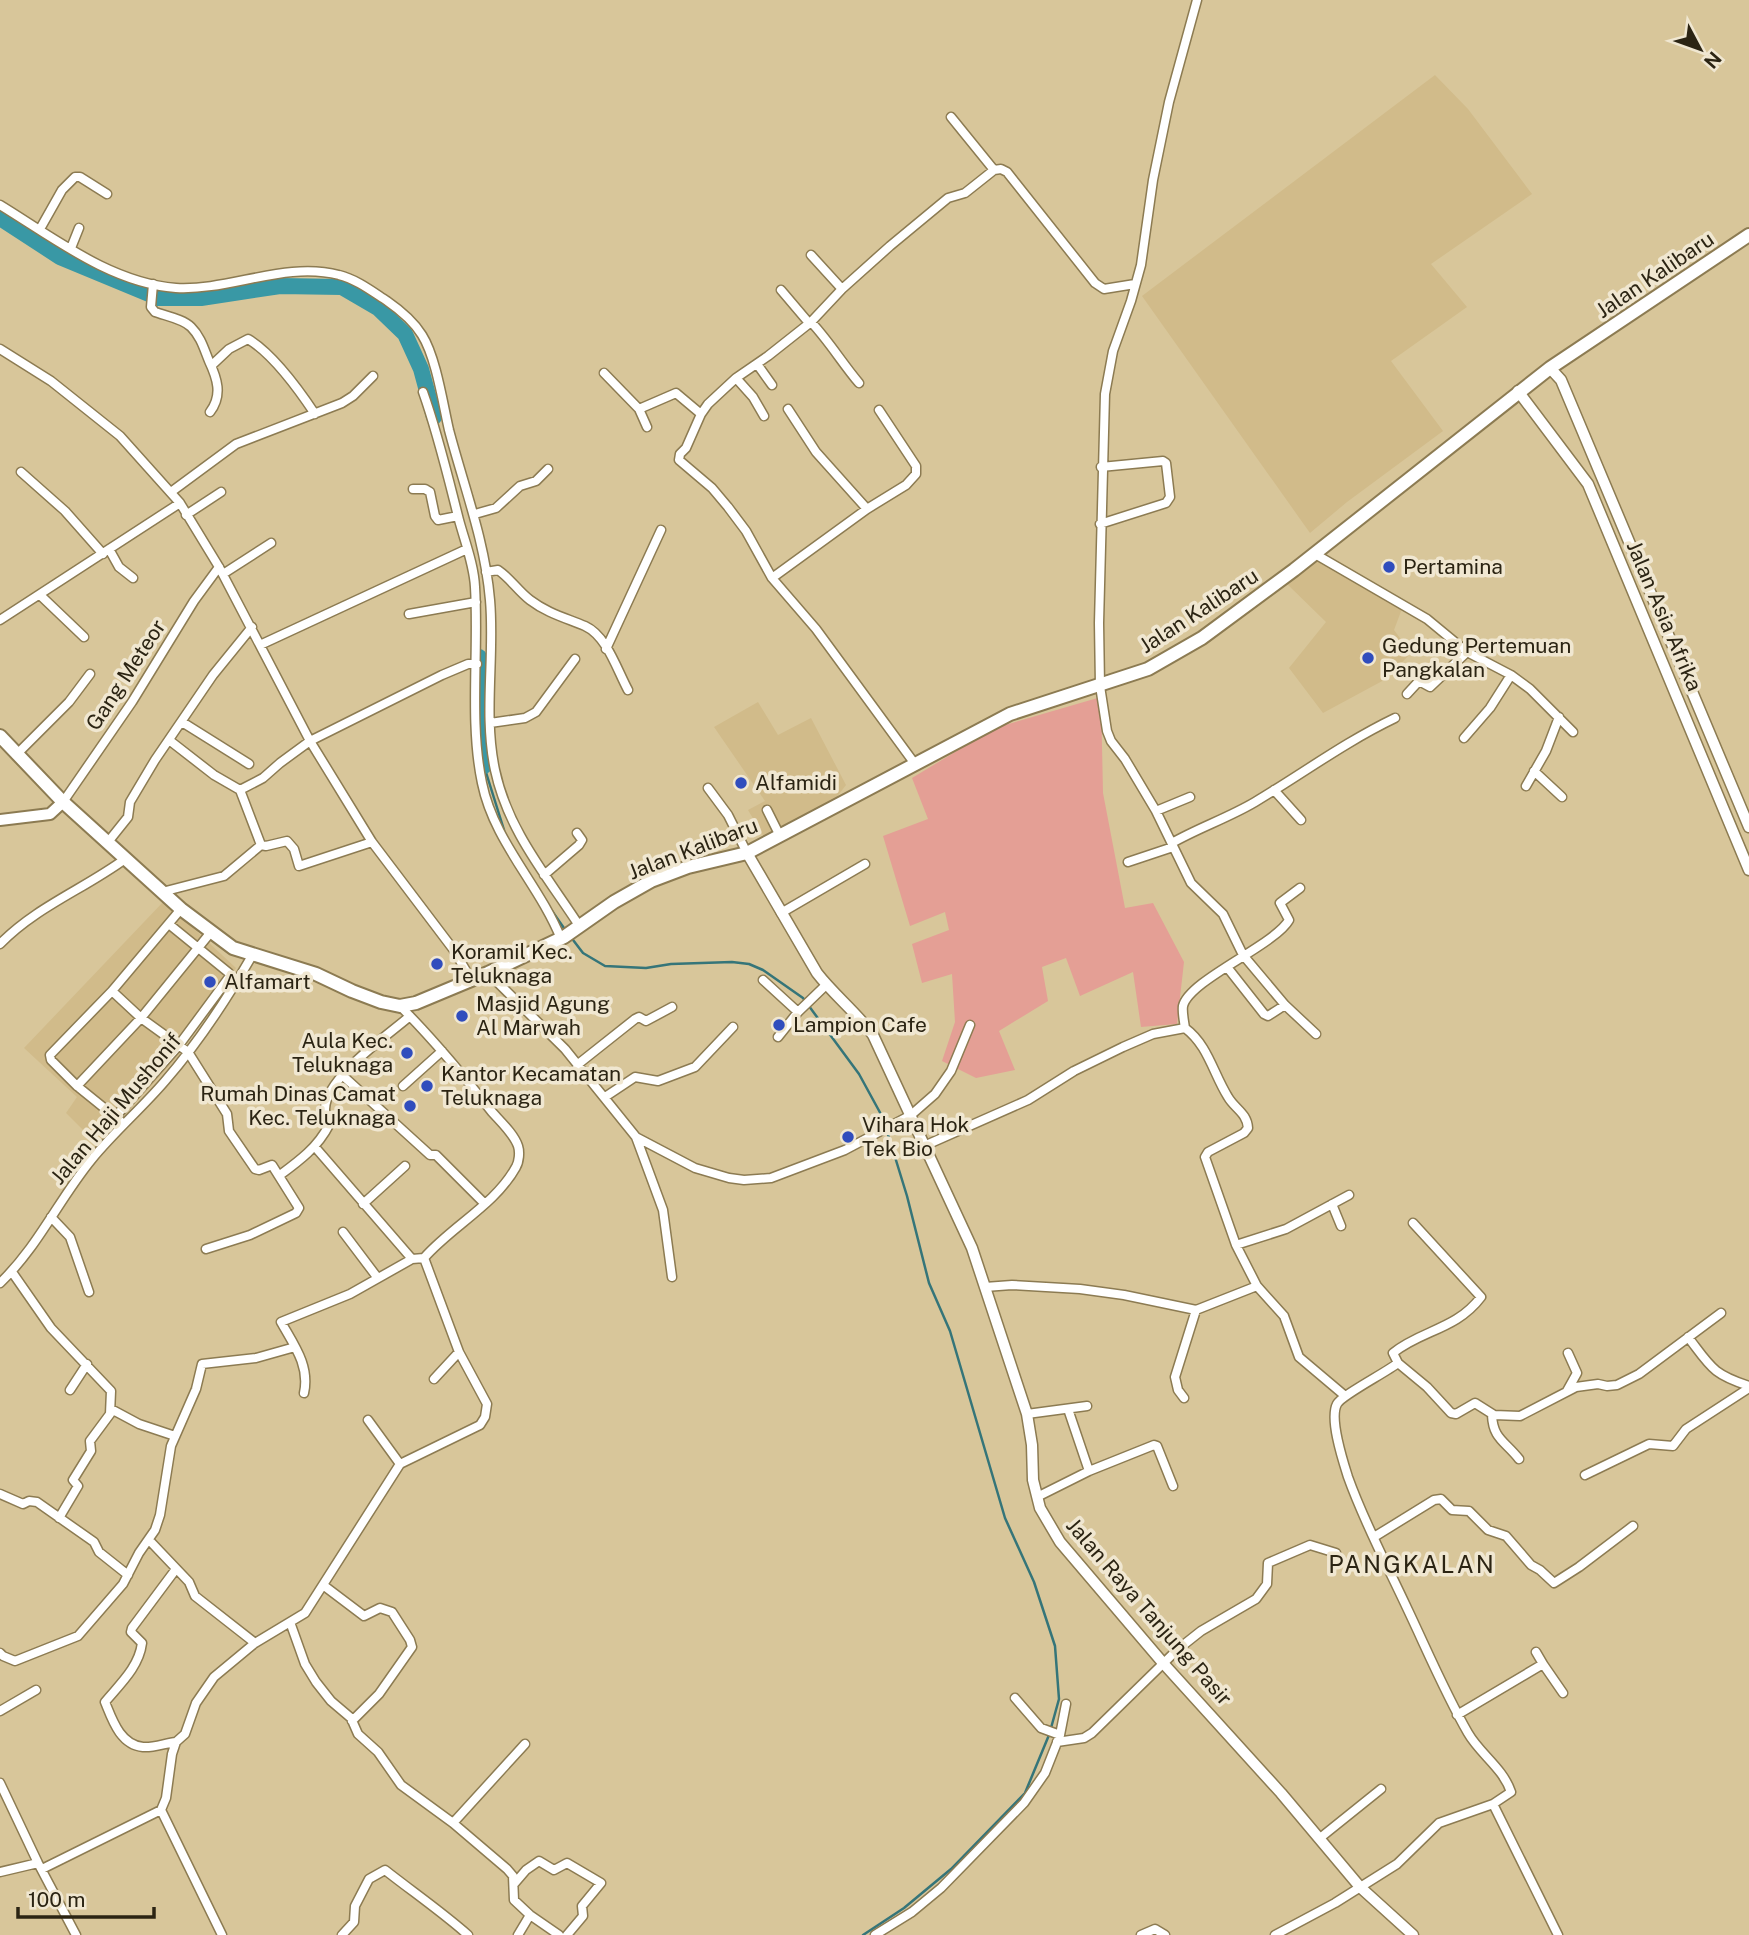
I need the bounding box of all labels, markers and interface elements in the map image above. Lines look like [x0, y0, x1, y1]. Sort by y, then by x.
north arrow [1665, 14, 1735, 84]
text: N [1700, 47, 1726, 73]
street label: Jalan Kalibaru [1591, 226, 1718, 323]
street label: Jalan Asia Afrika [1622, 537, 1707, 695]
place label: Pertamina [1403, 554, 1503, 579]
marker: Pertamina [1381, 559, 1397, 575]
street label: Jalan Kalibaru [1135, 563, 1263, 658]
street label: Gang Meteor [81, 615, 171, 735]
place label: Gedung Pertemuan Pangkalan [1382, 633, 1571, 682]
marker: Gedung Pertemuan Pangkalan [1360, 650, 1376, 666]
place label: Alfamidi [755, 770, 837, 795]
marker: Alfamidi [733, 775, 749, 791]
street label: Jalan Kalibaru [625, 812, 761, 885]
place label: Koramil Kec. Teluknaga [451, 939, 573, 988]
marker: Koramil Kec. Teluknaga [429, 956, 445, 972]
place label: Alfamart [224, 969, 311, 994]
marker: Alfamart [202, 974, 218, 990]
place label: Masjid Agung Al Marwah [476, 991, 610, 1040]
marker: Masjid Agung Al Marwah [454, 1008, 470, 1024]
place label: Lampion Cafe [793, 1012, 927, 1037]
marker: Lampion Cafe [771, 1017, 787, 1033]
street label: Jalan Haji Mushonif [45, 1028, 186, 1189]
place label: Aula Kec. Teluknaga [292, 1028, 393, 1077]
marker: Aula Kec. Teluknaga [399, 1045, 415, 1061]
place label: Kantor Kecamatan Teluknaga [441, 1061, 621, 1110]
marker: Kantor Kecamatan Teluknaga [419, 1078, 435, 1094]
place label: Rumah Dinas Camat Kec. Teluknaga [200, 1081, 396, 1130]
marker: Rumah Dinas Camat Kec. Teluknaga [402, 1098, 418, 1114]
place label: Vihara Hok Tek Bio [862, 1112, 970, 1161]
marker: Vihara Hok Tek Bio [840, 1129, 856, 1145]
street label: Jalan Raya Tanjung Pasir [1061, 1513, 1237, 1710]
district label: PANGKALAN [1328, 1550, 1496, 1578]
scale bar [18, 1876, 154, 1920]
text: 100 m [28, 1887, 85, 1912]

